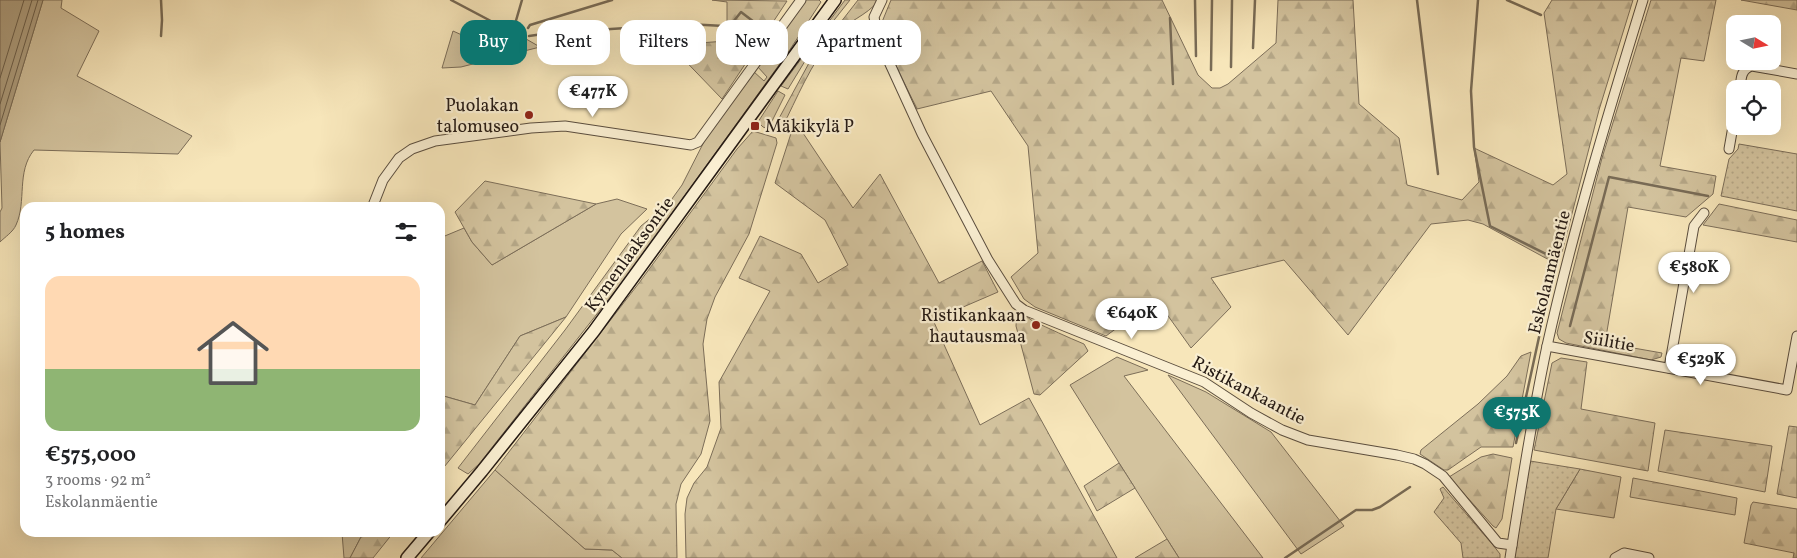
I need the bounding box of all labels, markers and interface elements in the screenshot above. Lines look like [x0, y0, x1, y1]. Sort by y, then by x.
north arrow [1726, 15, 1781, 70]
map controls [1726, 15, 1781, 135]
chip: Buy [460, 20, 527, 65]
chip: Rent [537, 20, 610, 65]
chip: Filters [620, 20, 706, 65]
chip: New [716, 20, 788, 65]
chip: Apartment [798, 20, 921, 65]
pin: €477K [558, 76, 628, 118]
button: locate [1726, 80, 1781, 135]
text: €477K [569, 81, 617, 103]
place label: Puolakan talomuseo [437, 94, 519, 140]
marker: Puolakan talomuseo [523, 109, 535, 121]
place label: Mäkikylä P [765, 115, 854, 140]
marker: Mäkikylä P [749, 120, 761, 132]
street label: Kymenlaaksontie [580, 192, 681, 318]
street label: Eskolanmäentie [1523, 208, 1578, 337]
text: 5 homes [45, 218, 125, 247]
icon: filters [392, 218, 420, 246]
pin: €580K [1659, 252, 1729, 294]
text: €580K [1669, 257, 1719, 279]
pin: €640K [1097, 298, 1167, 340]
text: €640K [1106, 303, 1158, 325]
place label: Ristikankaan hautausmaa [921, 304, 1026, 350]
icon: home [188, 308, 278, 398]
marker: Ristikankaan hautausmaa [1030, 319, 1042, 331]
street label: Siilitie [1581, 326, 1636, 359]
pin: €529K [1666, 344, 1736, 386]
text: €529K [1677, 349, 1725, 371]
street label: Ristikankaantie [1187, 351, 1310, 432]
pin: €575K [1482, 396, 1552, 439]
text: €575K [1494, 402, 1540, 424]
text: €575,000 [45, 441, 136, 470]
text: 3 rooms · 92 m² [45, 470, 151, 492]
text: Eskolanmäentie [45, 492, 158, 514]

